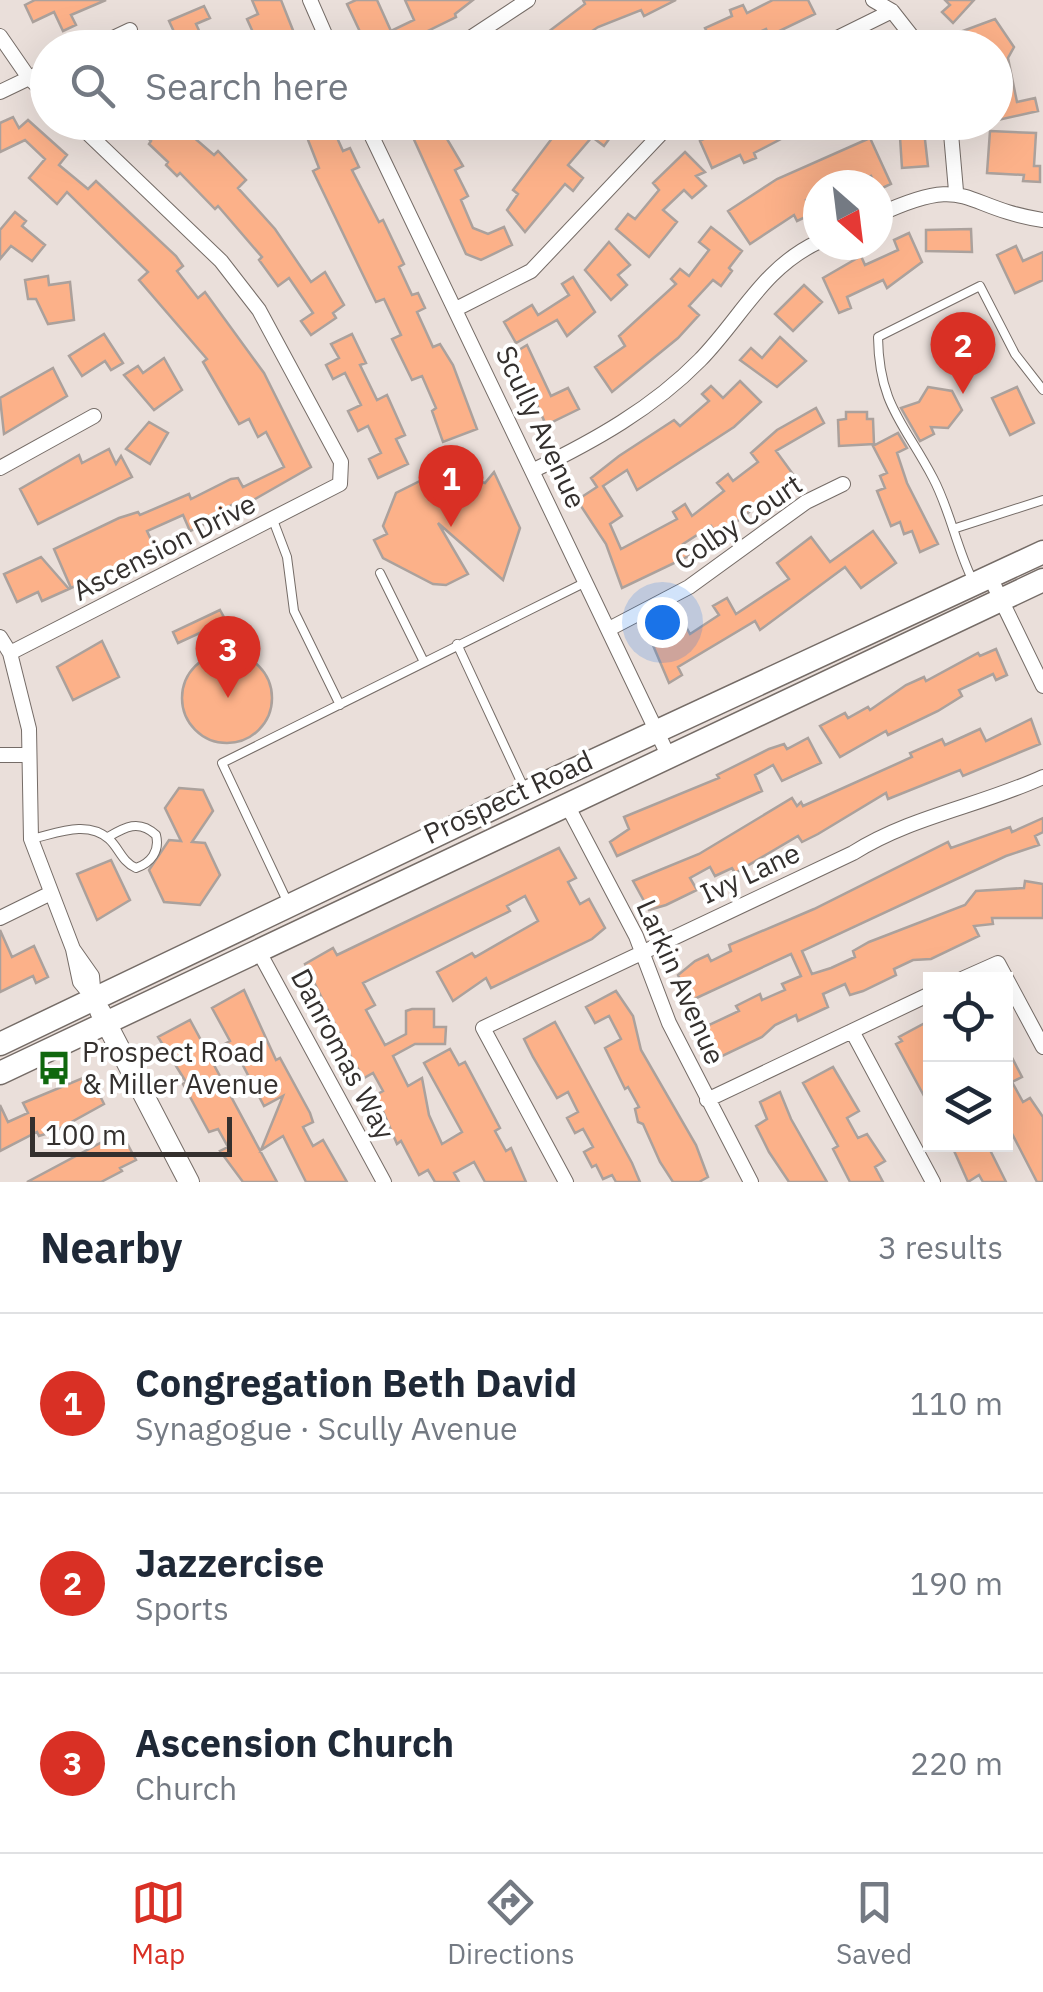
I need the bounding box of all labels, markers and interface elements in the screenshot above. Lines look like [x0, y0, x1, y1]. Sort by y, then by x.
search box [30, 30, 1013, 140]
icon: search [65, 58, 120, 113]
text: Search here [145, 61, 349, 110]
north arrow [803, 170, 893, 260]
pin: 2 [930, 312, 996, 394]
street label: Scully Avenue [488, 340, 595, 514]
pin: 1 [418, 444, 484, 527]
street label: Colby Court [667, 465, 809, 578]
street label: Ascension Drive [66, 485, 262, 609]
your location [637, 597, 688, 648]
pin: 3 [196, 616, 260, 698]
street label: Prospect Road [417, 741, 598, 852]
street label: Ivy Lane [694, 833, 806, 912]
street label: Larkin Avenue [629, 893, 734, 1070]
street label: Danromas Way [283, 962, 404, 1146]
map controls [923, 972, 1013, 1152]
button: locate [923, 972, 1013, 1062]
place label: Prospect Road & Miller Avenue [82, 1033, 279, 1102]
bus stop icon: Prospect Road & Miller Avenue [35, 1049, 73, 1087]
button: layers [923, 1062, 1013, 1152]
scale bar [30, 1112, 232, 1156]
text: 100 m [45, 1116, 126, 1153]
text: Nearby [40, 1220, 182, 1275]
text: 3 results [878, 1226, 1003, 1268]
text: Congregation Beth David [135, 1358, 577, 1407]
text: 1 [63, 1382, 82, 1424]
text: 110 m [910, 1382, 1003, 1424]
text: Synagogue · Scully Avenue [135, 1407, 518, 1449]
text: Jazzercise [135, 1538, 324, 1587]
text: 2 [63, 1562, 82, 1604]
text: 190 m [910, 1562, 1003, 1604]
text: Sports [135, 1587, 229, 1629]
text: Ascension Church [135, 1718, 454, 1767]
text: 3 [63, 1742, 82, 1784]
text: 220 m [910, 1742, 1003, 1784]
text: Church [135, 1767, 237, 1809]
tab: Map [131, 1875, 186, 1972]
tab: Directions [447, 1875, 575, 1972]
tab: Saved [836, 1875, 912, 1972]

